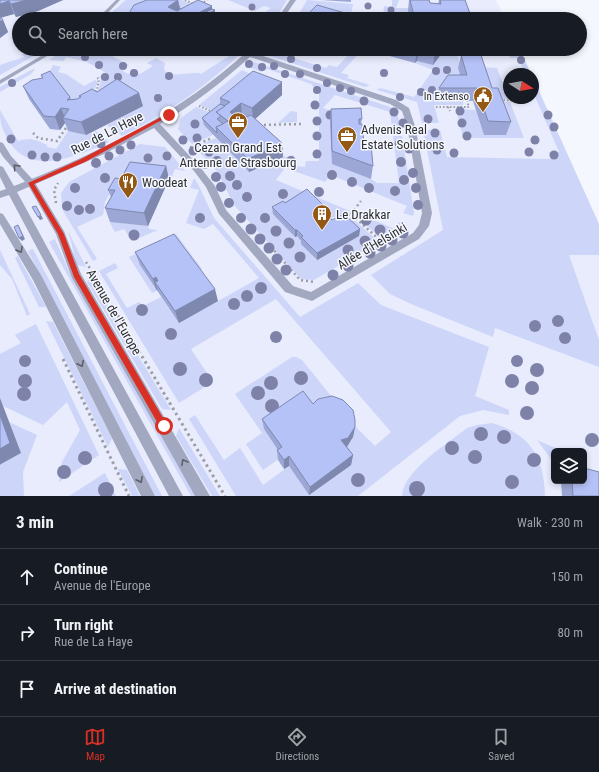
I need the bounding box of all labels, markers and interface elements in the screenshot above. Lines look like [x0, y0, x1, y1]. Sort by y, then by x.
search box [12, 12, 587, 56]
icon: search [26, 23, 48, 45]
text: Search here [58, 25, 128, 43]
north arrow [503, 68, 539, 104]
public building icon: In Extenso [472, 85, 494, 113]
place label: In Extenso [424, 90, 469, 103]
route end [160, 106, 178, 124]
street label: Rue de La Haye [68, 108, 146, 158]
office icon: Cezam Grand Est Antenne de Strasbourg [227, 111, 249, 139]
place label: Advenis Real Estate Solutions [361, 122, 445, 152]
office icon: Advenis Real Estate Solutions [336, 125, 358, 153]
place label: Cezam Grand Est Antenne de Strasbourg [180, 140, 296, 170]
one-way arrow [14, 164, 21, 172]
restaurant icon: Woodeat [117, 171, 139, 199]
place label: Woodeat [142, 175, 188, 190]
building icon: Le Drakkar [311, 203, 333, 231]
place label: Le Drakkar [336, 207, 391, 222]
street label: Allée d'Helsinki [334, 219, 410, 273]
one-way arrow [15, 245, 23, 253]
street label: Avenue de l'Europe [83, 266, 145, 358]
one-way arrow [76, 360, 83, 368]
route start [155, 417, 173, 435]
map controls [551, 448, 587, 484]
button: layers [551, 448, 587, 484]
one-way arrow [181, 459, 188, 466]
one-way arrow [135, 476, 142, 484]
text: 3 min [16, 512, 54, 532]
text: Walk · 230 m [517, 515, 583, 530]
text: Continue [54, 560, 108, 578]
icon: ahead [16, 566, 38, 588]
text: 150 m [551, 569, 583, 584]
text: Avenue de l'Europe [54, 578, 151, 593]
text: Turn right [54, 616, 113, 634]
icon: right [16, 622, 38, 644]
text: 80 m [557, 625, 583, 640]
text: Rue de La Haye [54, 634, 133, 649]
icon: arrive [16, 678, 38, 700]
text: Arrive at destination [54, 680, 177, 698]
tab: Map [84, 726, 106, 763]
tab: Directions [275, 726, 319, 763]
tab: Saved [488, 726, 515, 763]

